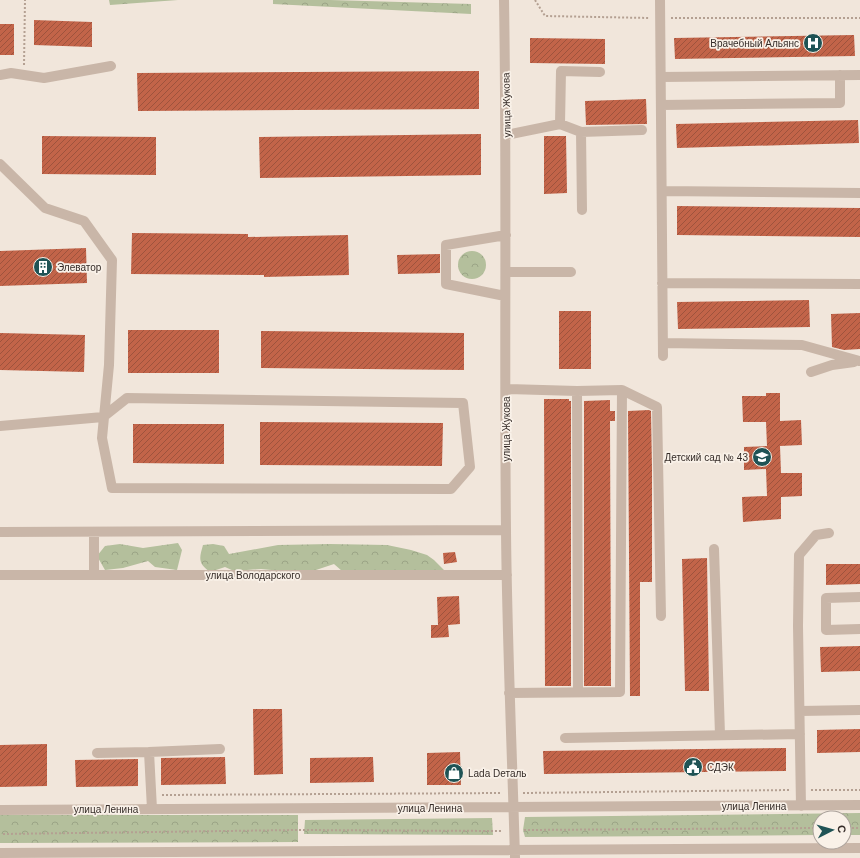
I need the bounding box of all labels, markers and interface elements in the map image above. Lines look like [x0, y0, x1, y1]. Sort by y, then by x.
hospital icon: Врачебный Альянс [802, 32, 824, 54]
place label: Врачебный Альянс [710, 38, 799, 49]
street label: улица Жукова [500, 72, 513, 138]
building icon: Элеватор [32, 256, 54, 278]
place label: Элеватор [57, 262, 102, 273]
street label: улица Жукова [501, 396, 512, 462]
school or university icon: Детский сад № 43 [751, 446, 773, 468]
place label: Детский сад № 43 [664, 452, 748, 463]
street label: улица Володарского [206, 570, 301, 581]
public building icon: СДЭК [682, 756, 704, 778]
shop icon: Lada Dеталь [443, 762, 465, 784]
place label: СДЭК [707, 762, 734, 773]
place label: Lada Dеталь [468, 768, 527, 779]
street label: улица Ленина [722, 801, 787, 812]
street label: улица Ленина [398, 803, 463, 814]
street label: улица Ленина [74, 804, 139, 815]
north arrow [812, 810, 852, 850]
text: С [836, 824, 848, 834]

